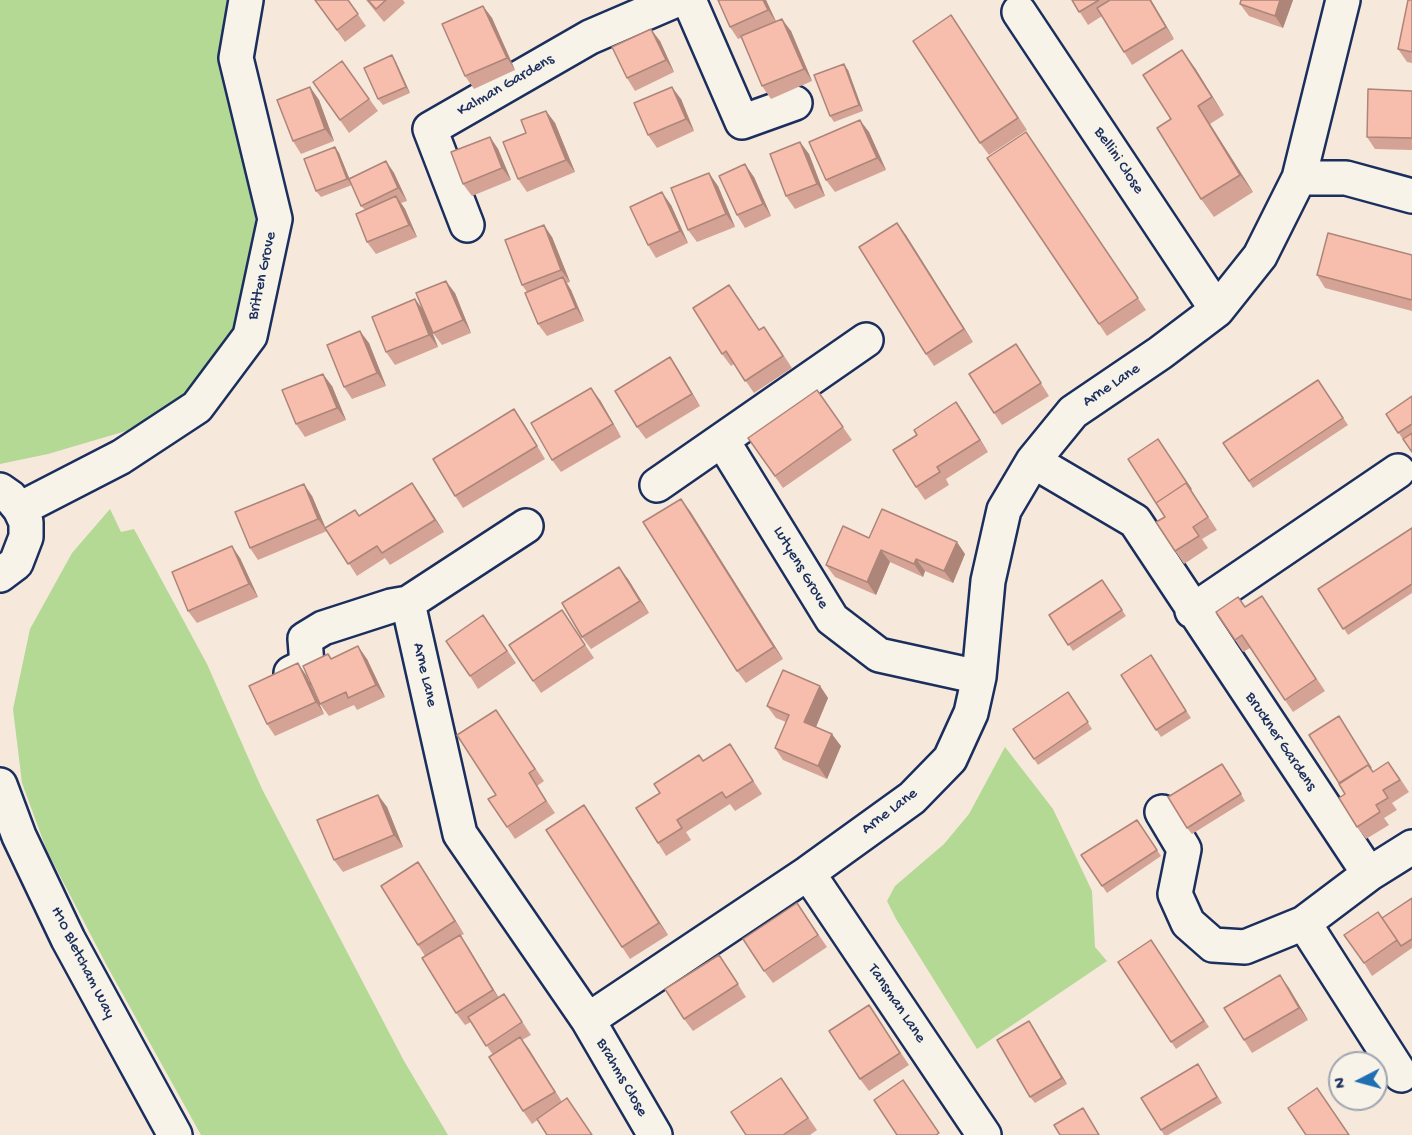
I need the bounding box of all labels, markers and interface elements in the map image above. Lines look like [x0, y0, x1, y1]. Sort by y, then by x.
street label: Kalman Gardens [454, 51, 558, 121]
street label: Bellini Close [1089, 124, 1147, 198]
street label: Britten Grove [244, 230, 282, 322]
street label: Arne Lane [1080, 360, 1144, 412]
street label: Lutyens Grove [768, 523, 832, 613]
street label: Arne Lane [407, 641, 441, 709]
street label: Bruckner Gardens [1240, 689, 1320, 795]
street label: Arne Lane [858, 785, 922, 839]
street label: H10 Bletcham Way [45, 904, 119, 1022]
street label: Tansman Lane [863, 961, 929, 1047]
street label: Brahms Close [591, 1036, 651, 1120]
north arrow [1328, 1051, 1388, 1111]
text: N [1332, 1077, 1352, 1089]

